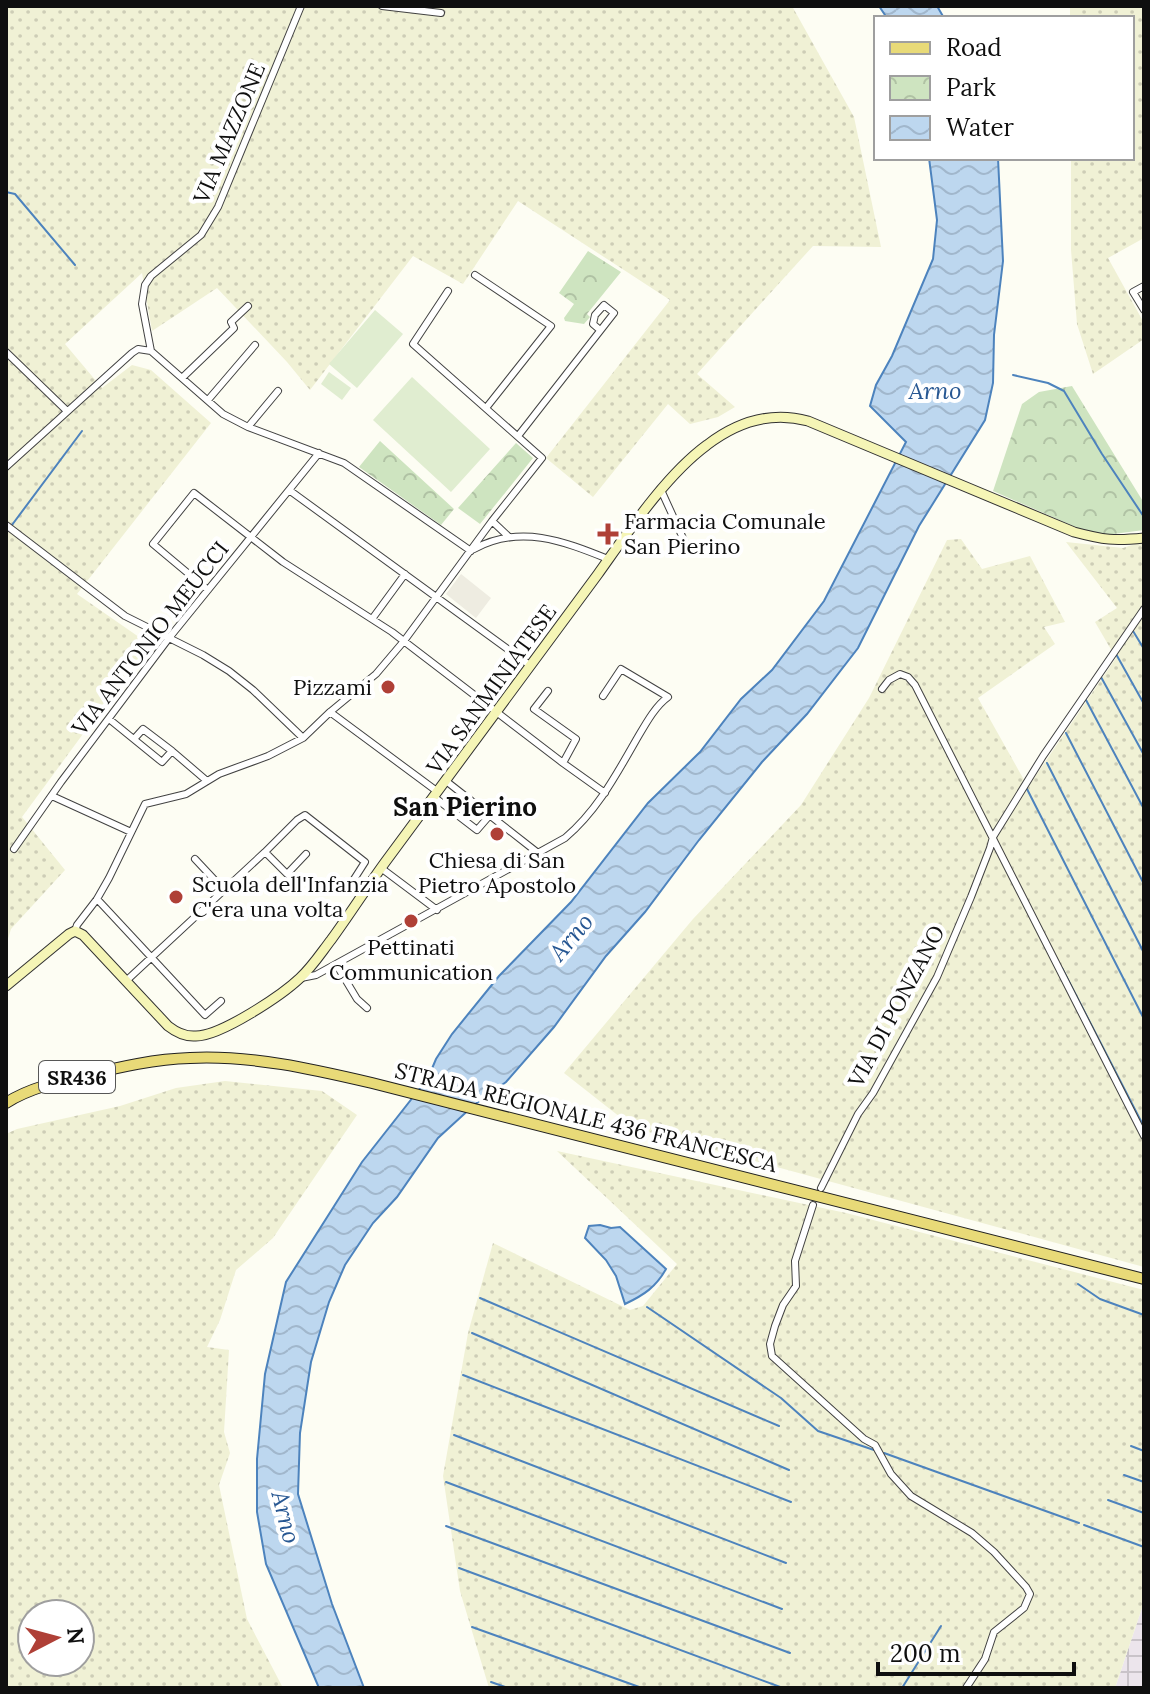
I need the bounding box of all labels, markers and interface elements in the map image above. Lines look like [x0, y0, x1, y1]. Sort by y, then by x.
legend [874, 16, 1134, 160]
text: Road [946, 32, 1002, 63]
street label: VIA MAZZONE [186, 59, 271, 208]
text: Park [946, 72, 996, 103]
text: Water [946, 112, 1014, 143]
water label: Arno [907, 375, 962, 406]
place label: Farmacia Comunale San Pierino [624, 507, 826, 560]
marker: Farmacia Comunale San Pierino [599, 525, 617, 543]
street label: VIA ANTONIO MEUCCI [65, 535, 235, 741]
street label: VIA SANMINIATESE [419, 599, 562, 780]
place label: Pizzami [293, 673, 372, 701]
marker: Pizzami [379, 678, 397, 696]
district label: San Pierino [393, 790, 537, 823]
marker: Chiesa di San Pietro Apostolo [488, 825, 506, 843]
place label: Chiesa di San Pietro Apostolo [418, 846, 576, 899]
place label: Scuola dell'Infanzia C'era una volta [192, 870, 388, 923]
marker: Scuola dell'Infanzia C'era una volta [167, 888, 185, 906]
water label: Arno [541, 907, 600, 968]
marker: Pettinati Communication [402, 912, 420, 930]
street label: VIA DI PONZANO [841, 920, 950, 1093]
place label: Pettinati Communication [329, 933, 493, 986]
street label: STRADA REGIONALE 436 FRANCESCA [392, 1056, 781, 1178]
road number: SR436 [39, 1061, 115, 1093]
water label: Arno [264, 1486, 307, 1547]
north arrow [16, 1598, 96, 1678]
text: N [61, 1626, 91, 1646]
scale bar [878, 1626, 1074, 1676]
text: 200 m [890, 1638, 960, 1669]

